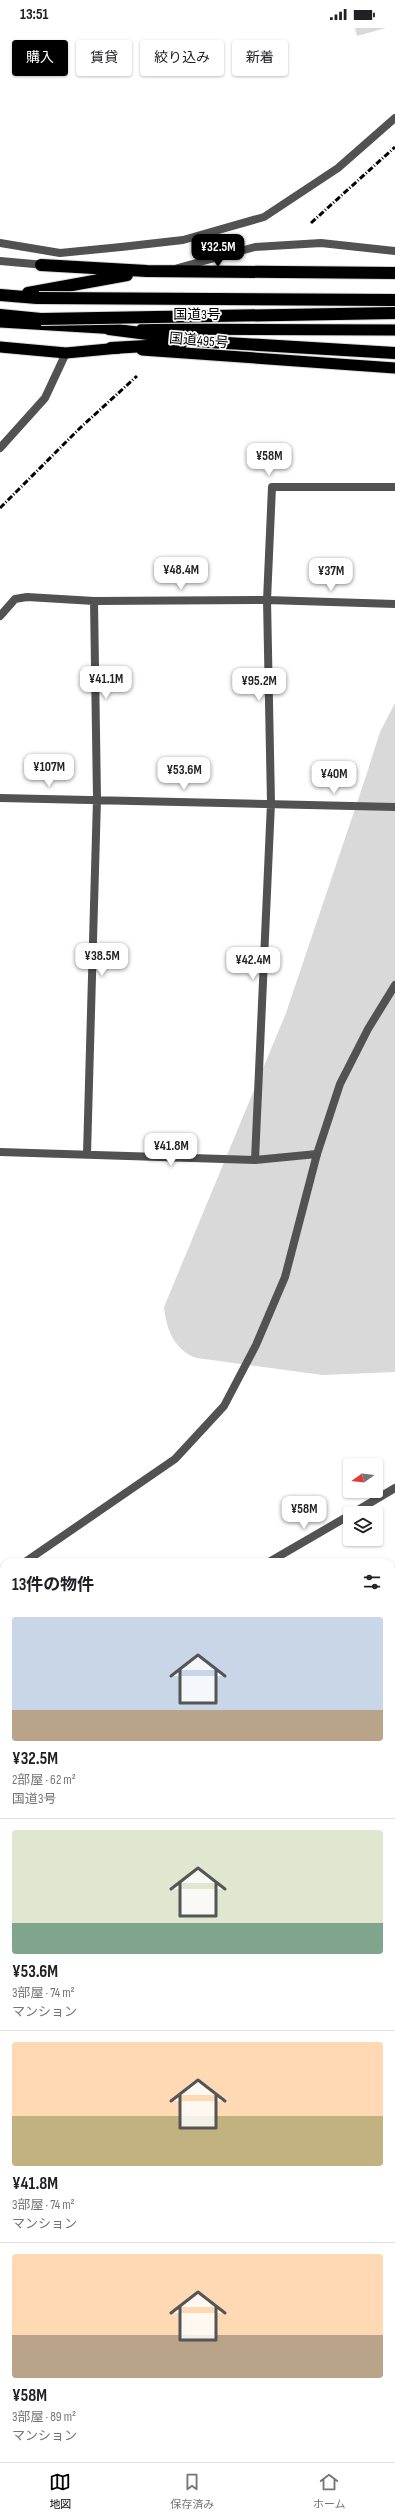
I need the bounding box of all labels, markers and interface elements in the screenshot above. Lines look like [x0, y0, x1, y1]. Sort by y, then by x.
text: 13:51 [20, 5, 48, 24]
chip: 購入 [12, 40, 68, 76]
chip: 賃貸 [76, 40, 132, 76]
chip: 絞り込み [140, 40, 224, 76]
chip: 新着 [232, 40, 288, 76]
pin: ¥32.5M [185, 234, 251, 268]
text: ¥32.5M [200, 239, 236, 255]
street label: 国道3号 [173, 306, 221, 323]
street label: 国道495号 [168, 329, 229, 352]
pin: ¥58M [245, 443, 293, 477]
text: ¥58M [256, 448, 282, 464]
pin: ¥48.4M [148, 557, 214, 591]
pin: ¥37M [307, 558, 355, 592]
text: ¥48.4M [163, 562, 199, 578]
text: ¥37M [318, 563, 344, 579]
pin: ¥41.1M [73, 666, 139, 700]
pin: ¥95.2M [226, 668, 292, 702]
text: ¥41.1M [89, 671, 123, 687]
text: ¥95.2M [241, 673, 277, 689]
pin: ¥107M [21, 754, 77, 788]
pin: ¥53.6M [151, 757, 217, 791]
text: ¥107M [33, 759, 65, 775]
pin: ¥40M [310, 761, 358, 795]
text: ¥53.6M [166, 762, 202, 778]
text: ¥40M [321, 766, 347, 782]
pin: ¥38.5M [69, 943, 135, 977]
pin: ¥42.4M [220, 947, 286, 981]
text: ¥38.5M [84, 948, 120, 964]
text: ¥42.4M [235, 952, 271, 968]
pin: ¥41.8M [138, 1133, 204, 1167]
text: ¥41.8M [153, 1138, 189, 1154]
north arrow [343, 1458, 383, 1498]
map controls [343, 1458, 383, 1546]
pin: ¥58M [280, 1496, 328, 1530]
text: ¥58M [291, 1501, 317, 1517]
button: layers [343, 1506, 383, 1546]
icon: filters [361, 1571, 383, 1593]
text: 13件の物件 [12, 1575, 94, 1595]
icon: home [162, 1643, 234, 1715]
text: ¥32.5M [12, 1749, 58, 1769]
text: 2部屋 · 62 m² [12, 1772, 76, 1788]
text: 国道3号 [12, 1791, 56, 1807]
icon: home [162, 1856, 234, 1928]
text: ¥53.6M [12, 1962, 58, 1982]
text: 3部屋 · 74 m² [12, 1985, 75, 2001]
text: マンション [12, 2004, 77, 2020]
icon: home [162, 2068, 234, 2140]
text: ¥41.8M [12, 2174, 58, 2194]
text: 3部屋 · 74 m² [12, 2197, 75, 2213]
text: マンション [12, 2216, 77, 2232]
icon: home [162, 2280, 234, 2352]
text: ¥58M [12, 2386, 47, 2406]
text: 3部屋 · 89 m² [12, 2409, 76, 2425]
text: マンション [12, 2428, 77, 2444]
tab: 地図 [49, 2471, 71, 2511]
tab: 保存済み [170, 2471, 214, 2511]
tab: ホーム [313, 2471, 346, 2511]

